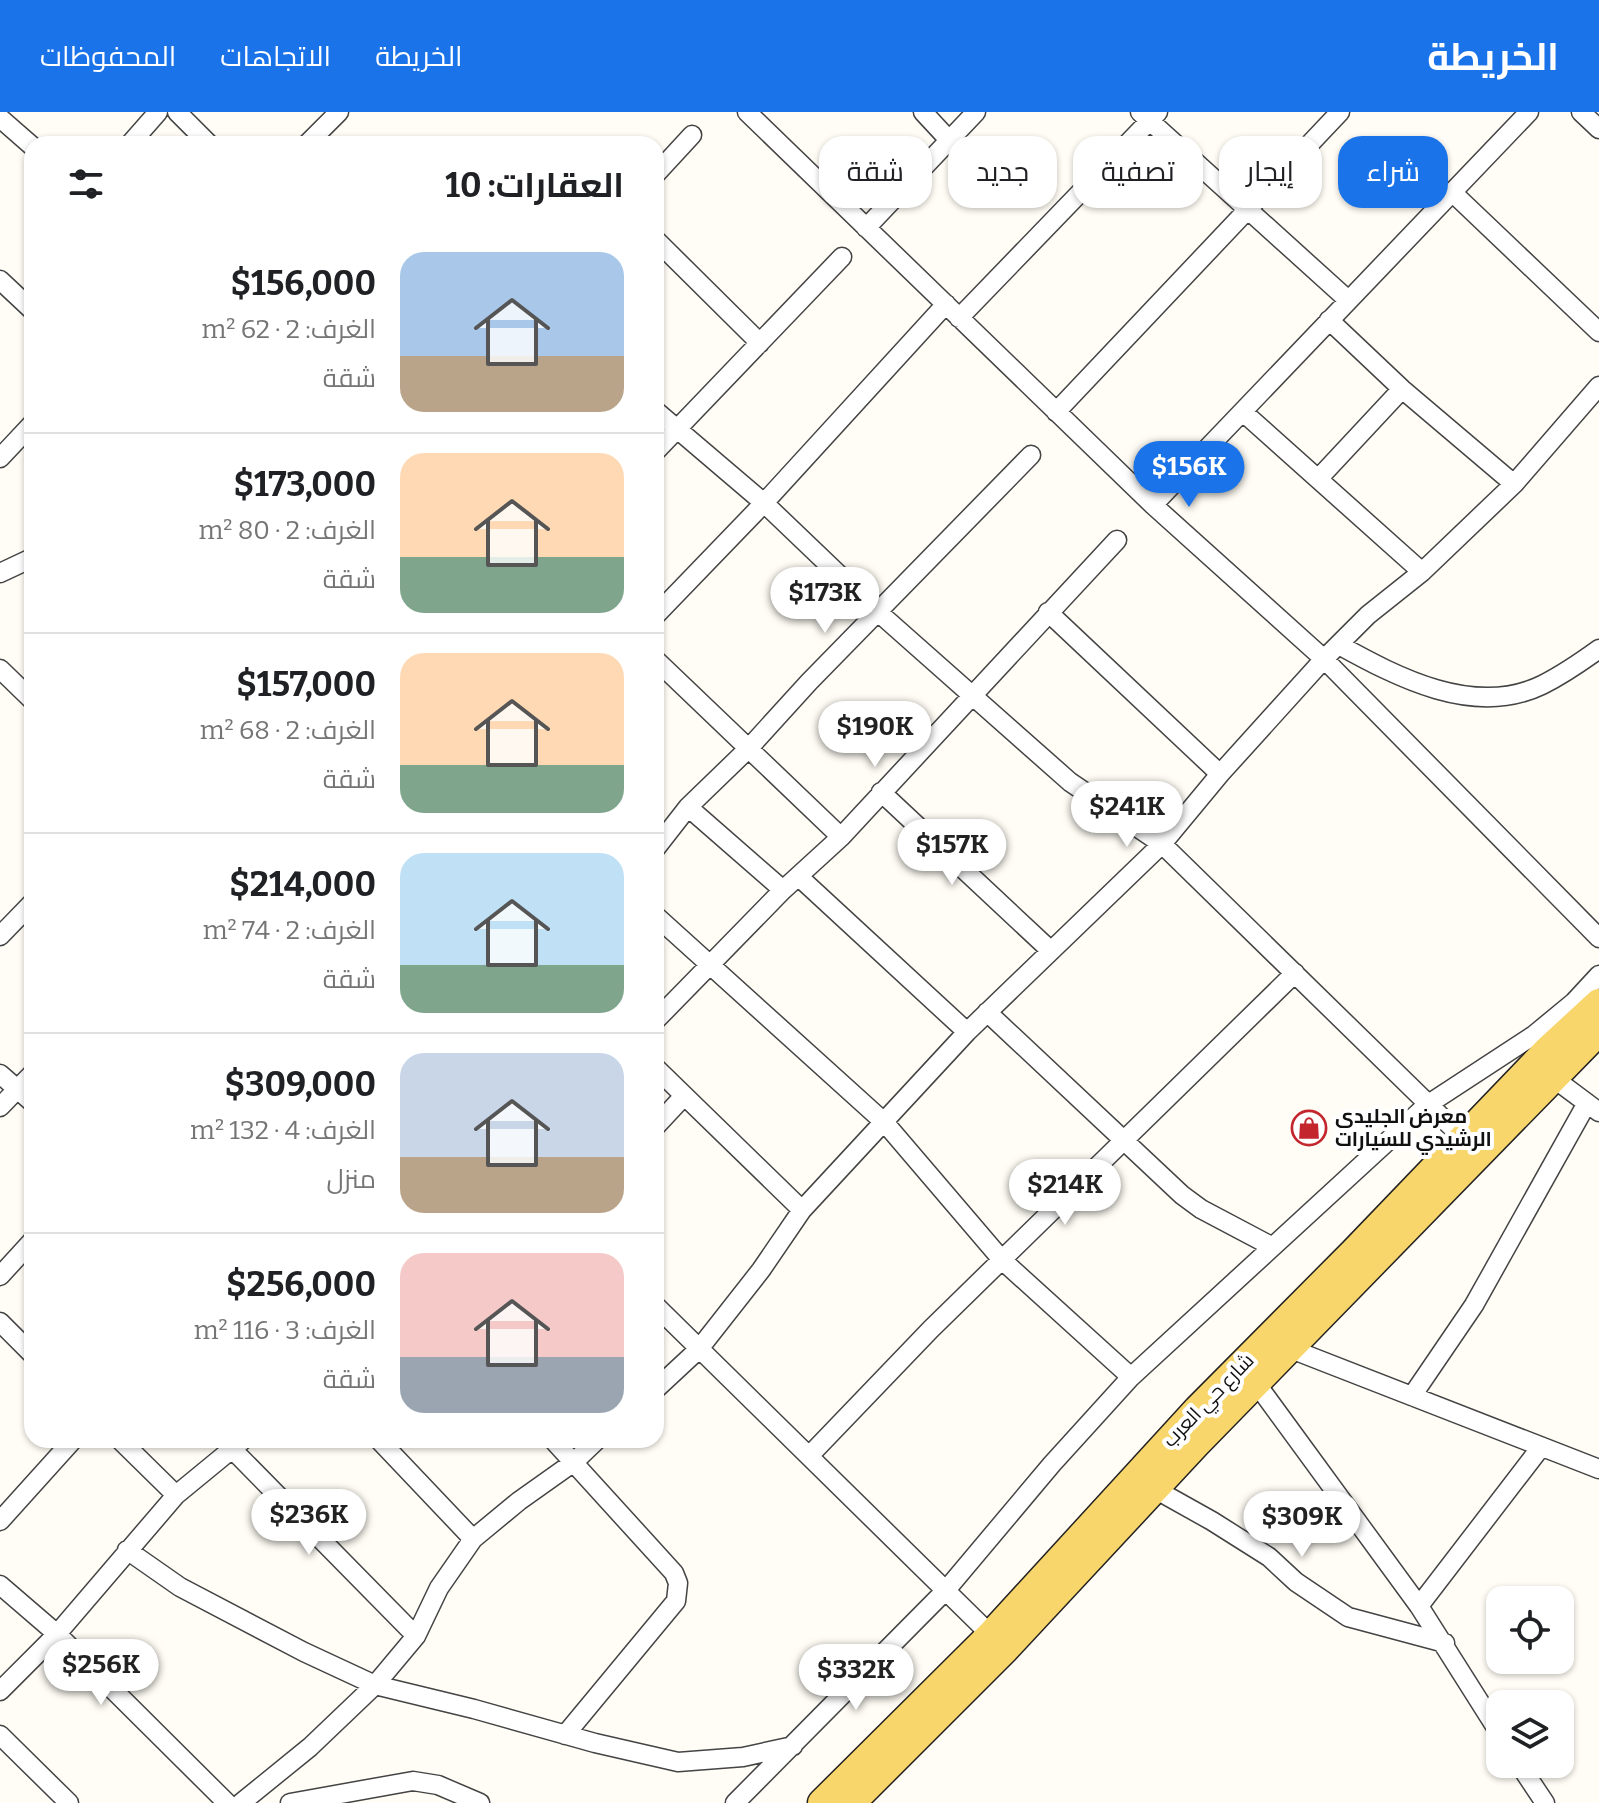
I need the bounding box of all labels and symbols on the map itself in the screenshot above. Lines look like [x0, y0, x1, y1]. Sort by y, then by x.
pin: $156K [1133, 441, 1245, 509]
pin: $173K [769, 567, 881, 635]
pin: $190K [819, 701, 931, 769]
pin: $241K [1071, 781, 1183, 849]
pin: $157K [896, 819, 1008, 887]
place label: معرض الجليدي الرشيدي للسيارات [1335, 1104, 1492, 1155]
shop icon: معرض الجليدي الرشيدي للسيارات [1290, 1109, 1328, 1147]
pin: $214K [1009, 1159, 1121, 1227]
street label: شارع حي العرب [1157, 1348, 1262, 1455]
pin: $236K [253, 1489, 365, 1557]
pin: $309K [1246, 1491, 1358, 1559]
pin: $256K [45, 1639, 157, 1707]
pin: $332K [800, 1644, 912, 1712]

